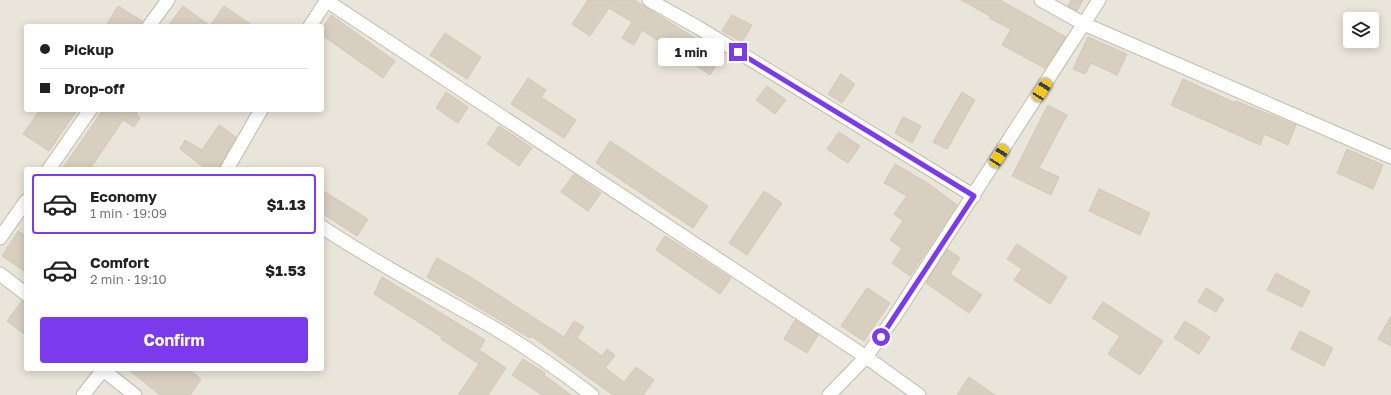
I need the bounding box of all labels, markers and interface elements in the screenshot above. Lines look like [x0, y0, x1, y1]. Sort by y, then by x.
map controls [1343, 12, 1379, 48]
button: layers [1343, 12, 1379, 48]
callout: 1 min [658, 38, 724, 66]
text: Pickup [64, 40, 114, 58]
route end [729, 43, 747, 61]
text: 1 min [675, 44, 707, 60]
car [1030, 77, 1054, 103]
text: Drop-off [64, 79, 124, 97]
car [987, 143, 1011, 169]
icon: car [42, 186, 78, 222]
text: Economy [90, 187, 157, 205]
text: $1.13 [267, 195, 306, 213]
text: 1 min · 19:09 [90, 205, 167, 221]
icon: car [42, 252, 78, 288]
text: Comfort [90, 253, 149, 271]
text: $1.53 [265, 261, 306, 279]
text: 2 min · 19:10 [90, 271, 167, 287]
button: Confirm [40, 317, 308, 363]
route start [872, 328, 890, 346]

